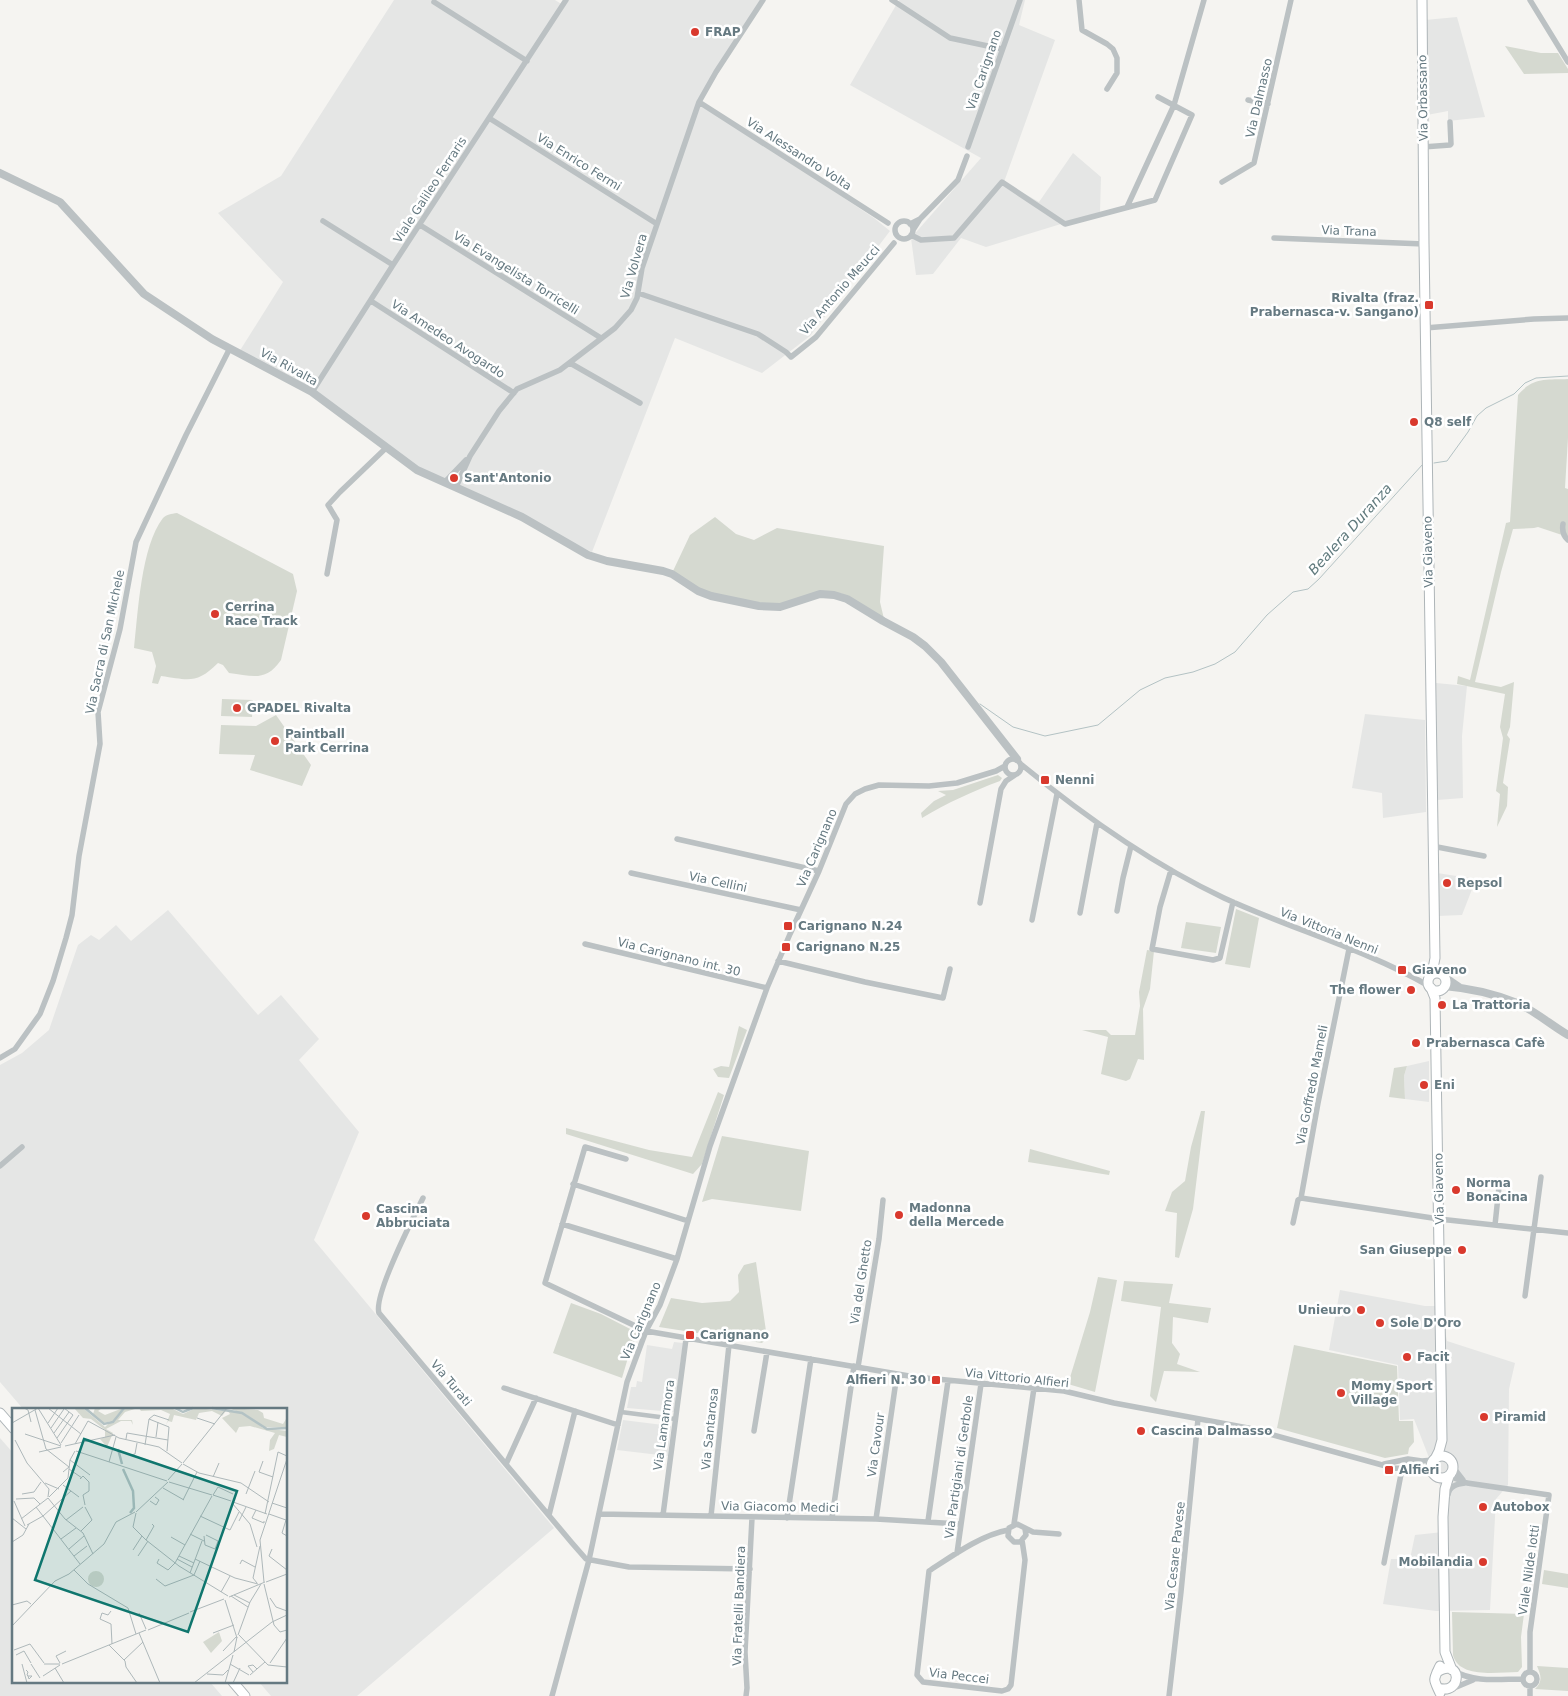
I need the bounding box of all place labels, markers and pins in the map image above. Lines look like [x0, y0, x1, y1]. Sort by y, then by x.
place label: FRAP [705, 25, 741, 39]
marker: FRAP [689, 26, 701, 38]
place label: Rivalta (fraz. Prabernasca-v. Sangano) [1250, 291, 1419, 319]
marker: Rivalta (fraz. Prabernasca-v. Sangano) [1423, 299, 1435, 311]
place label: Q8 self [1424, 415, 1472, 429]
marker: Q8 self [1408, 416, 1420, 428]
place label: Sant'Antonio [464, 471, 551, 485]
marker: Sant'Antonio [448, 472, 460, 484]
place label: Cerrina Race Track [225, 600, 299, 628]
marker: Cerrina Race Track [209, 608, 221, 620]
place label: GPADEL Rivalta [247, 701, 351, 715]
marker: GPADEL Rivalta [231, 702, 243, 714]
place label: Paintball Park Cerrina [285, 727, 369, 755]
marker: Paintball Park Cerrina [269, 735, 281, 747]
place label: Nenni [1055, 773, 1094, 787]
marker: Nenni [1039, 774, 1051, 786]
place label: Repsol [1457, 876, 1502, 890]
marker: Repsol [1441, 877, 1453, 889]
place label: Carignano N.24 [798, 919, 902, 933]
marker: Carignano N.24 [782, 920, 794, 932]
place label: Carignano N.25 [796, 940, 900, 954]
marker: Carignano N.25 [780, 941, 792, 953]
place label: Giaveno [1412, 963, 1467, 977]
marker: Giaveno [1396, 964, 1408, 976]
place label: The flower [1330, 983, 1401, 997]
marker: The flower [1405, 984, 1417, 996]
place label: La Trattoria [1452, 998, 1531, 1012]
marker: La Trattoria [1436, 999, 1448, 1011]
place label: Prabernasca Cafè [1426, 1036, 1545, 1050]
marker: Prabernasca Cafè [1410, 1037, 1422, 1049]
place label: Eni [1434, 1078, 1455, 1092]
marker: Eni [1418, 1079, 1430, 1091]
place label: Norma Bonacina [1466, 1176, 1528, 1204]
marker: Norma Bonacina [1450, 1184, 1462, 1196]
place label: Madonna della Mercede [909, 1201, 1004, 1229]
place label: Cascina Abbruciata [376, 1202, 450, 1230]
marker: Madonna della Mercede [893, 1209, 905, 1221]
marker: Cascina Abbruciata [360, 1210, 372, 1222]
place label: San Giuseppe [1359, 1243, 1452, 1257]
marker: San Giuseppe [1456, 1244, 1468, 1256]
place label: Unieuro [1298, 1303, 1351, 1317]
marker: Unieuro [1355, 1304, 1367, 1316]
place label: Sole D'Oro [1390, 1316, 1461, 1330]
marker: Sole D'Oro [1374, 1317, 1386, 1329]
place label: Carignano [700, 1328, 769, 1342]
marker: Carignano [684, 1329, 696, 1341]
place label: Facit [1417, 1350, 1450, 1364]
marker: Facit [1401, 1351, 1413, 1363]
place label: Alfieri N. 30 [846, 1373, 926, 1387]
marker: Alfieri N. 30 [930, 1374, 942, 1386]
place label: Momy Sport Village [1351, 1379, 1433, 1407]
marker: Momy Sport Village [1335, 1387, 1347, 1399]
place label: Piramid [1494, 1410, 1546, 1424]
marker: Piramid [1478, 1411, 1490, 1423]
place label: Cascina Dalmasso [1151, 1424, 1272, 1438]
marker: Cascina Dalmasso [1135, 1425, 1147, 1437]
place label: Alfieri [1399, 1463, 1439, 1477]
marker: Alfieri [1383, 1464, 1395, 1476]
place label: Autobox [1493, 1500, 1550, 1514]
marker: Autobox [1477, 1501, 1489, 1513]
place label: Mobilandia [1399, 1555, 1473, 1569]
marker: Mobilandia [1477, 1556, 1489, 1568]

